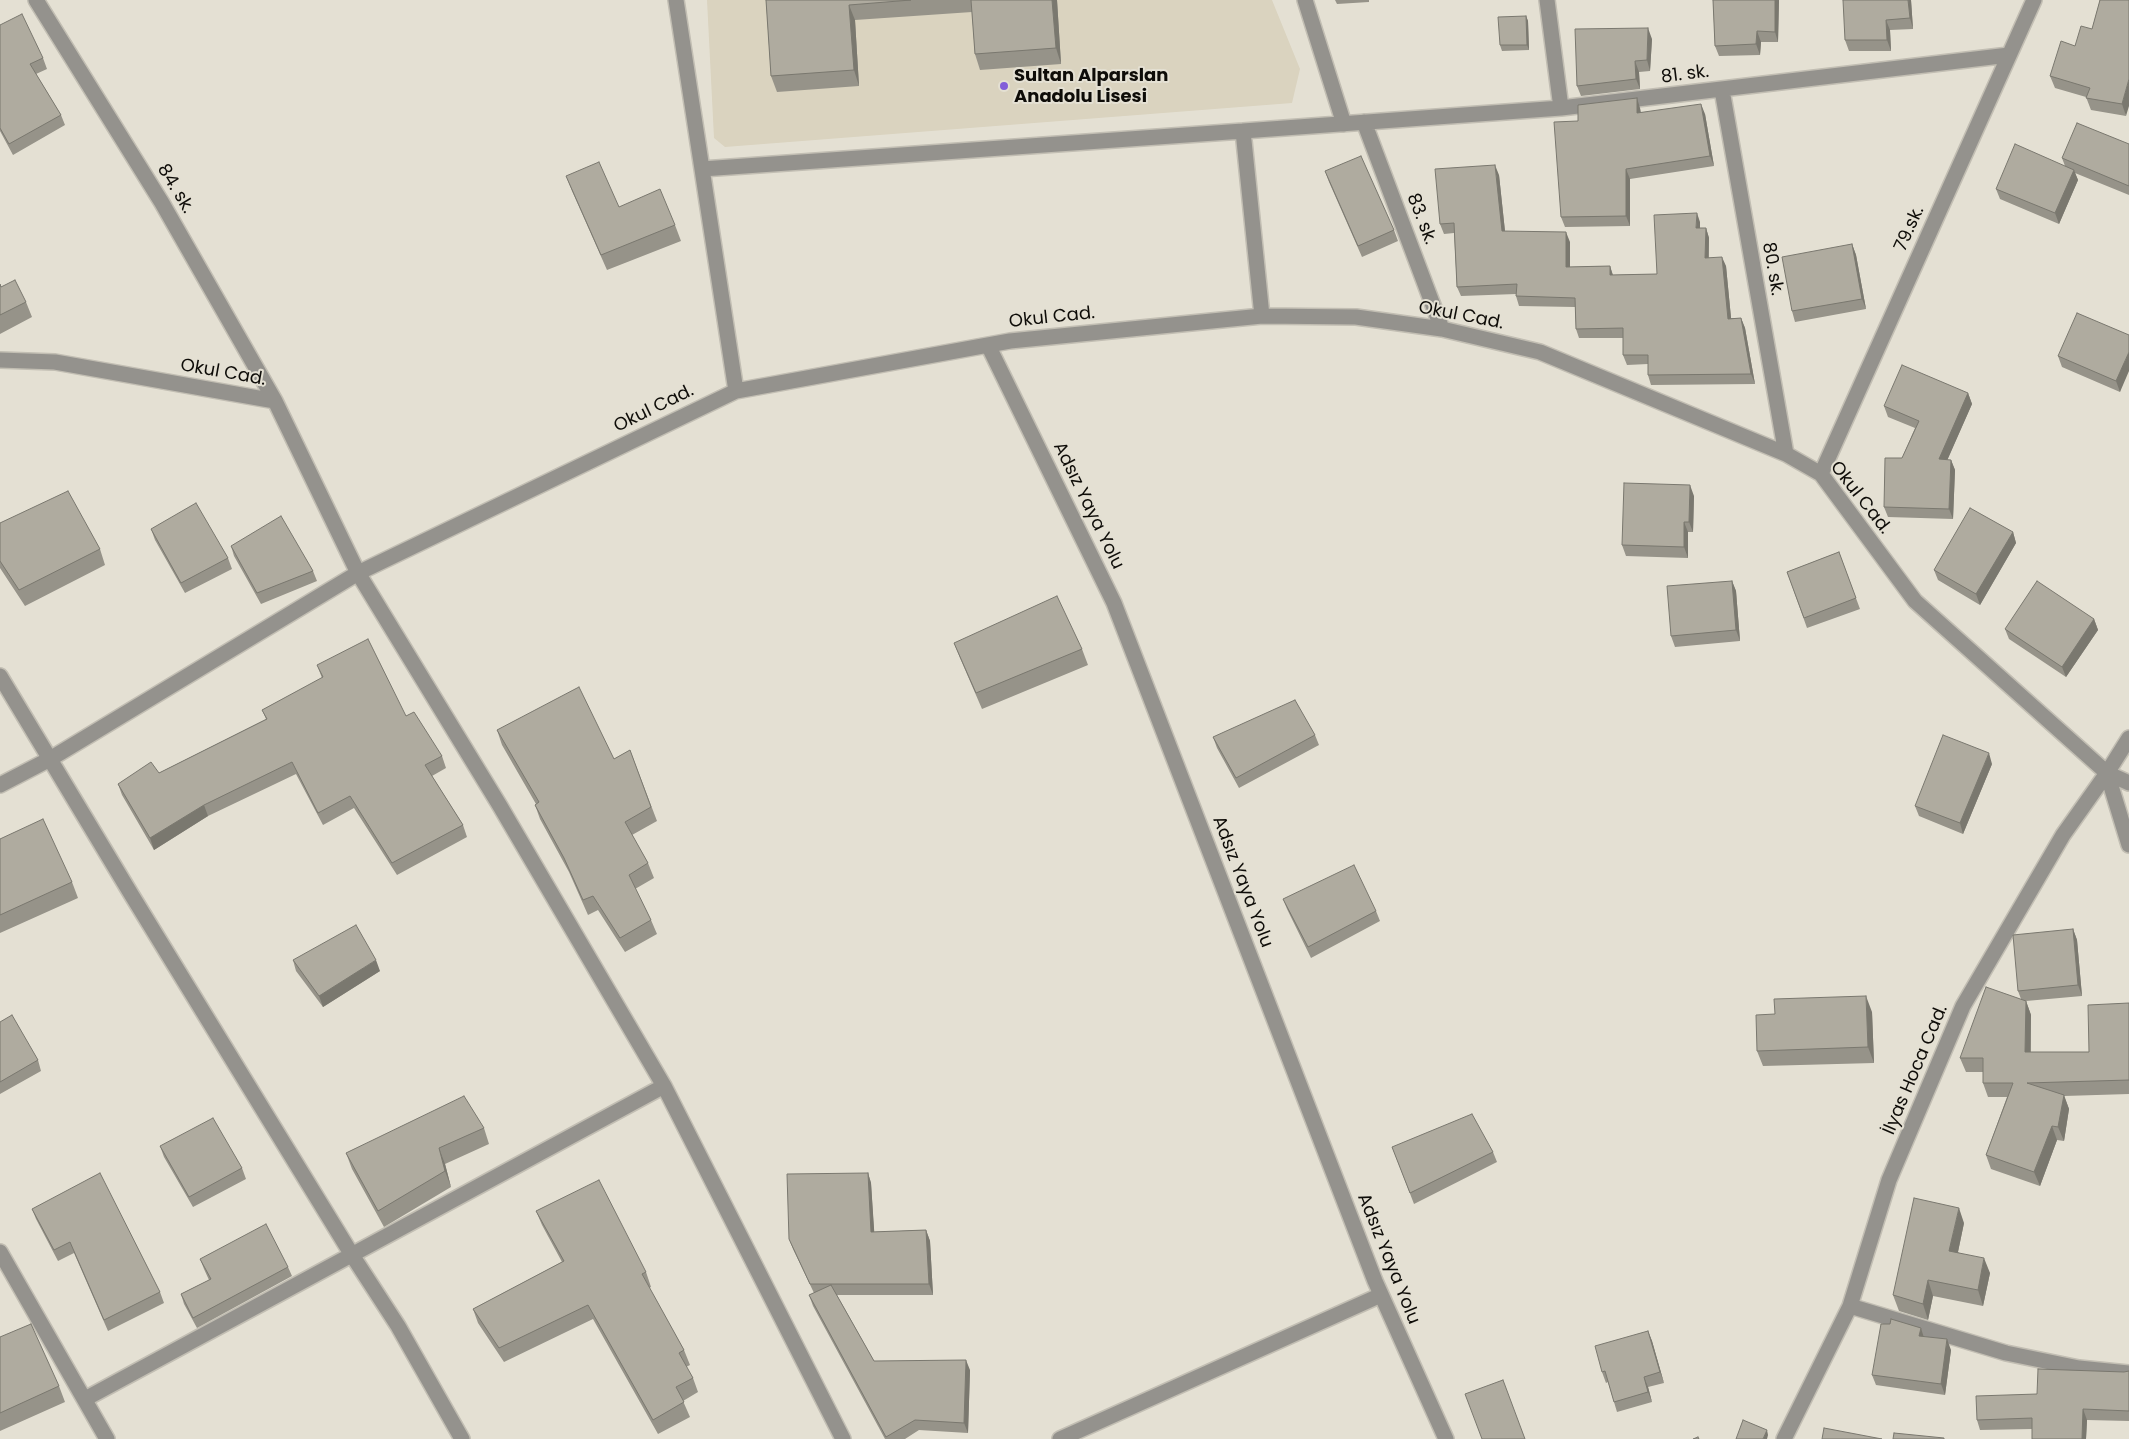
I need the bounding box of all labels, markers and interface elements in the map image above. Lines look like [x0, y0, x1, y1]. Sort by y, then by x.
street label: 81. sk. [1660, 61, 1710, 89]
place label: Sultan Alparslan Anadolu Lisesi [1014, 65, 1168, 108]
marker: Sultan Alparslan Anadolu Lisesi [998, 80, 1010, 92]
street label: 84. sk. [152, 160, 198, 218]
street label: 83. sk. [1401, 190, 1441, 248]
street label: 79.sk. [1890, 203, 1930, 255]
street label: 80. sk. [1757, 241, 1787, 297]
street label: Okul Cad. [1417, 297, 1505, 335]
street label: Okul Cad. [1008, 303, 1096, 333]
street label: Okul Cad. [179, 355, 267, 391]
street label: Okul Cad. [611, 380, 697, 438]
street label: Adsız Yaya Yolu [1048, 439, 1128, 573]
street label: Okul Cad. [1825, 457, 1895, 539]
street label: Adsız Yaya Yolu [1207, 813, 1277, 951]
street label: İlyas Hoca Cad. [1879, 1002, 1953, 1138]
street label: Adsız Yaya Yolu [1352, 1191, 1424, 1327]

